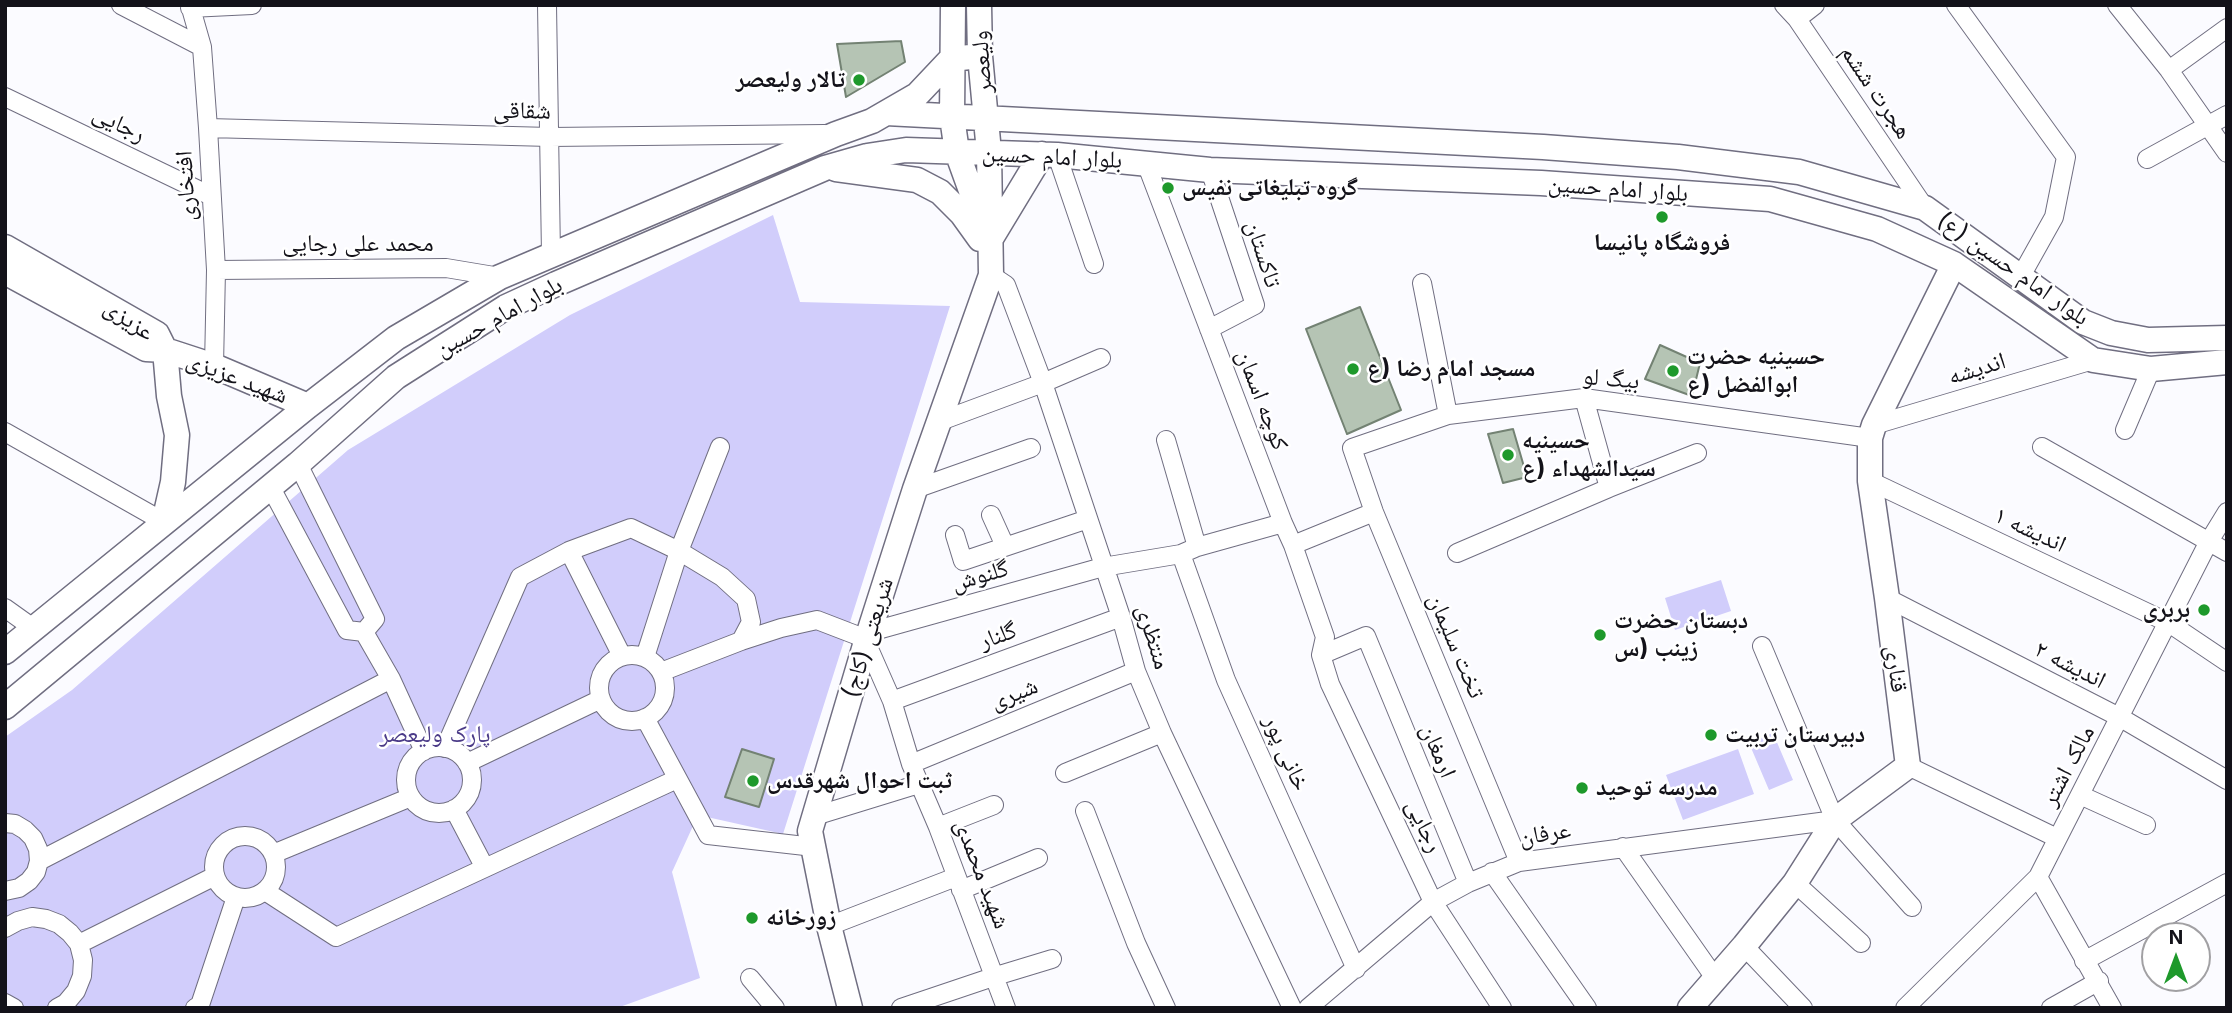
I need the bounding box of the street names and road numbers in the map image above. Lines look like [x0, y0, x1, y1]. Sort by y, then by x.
street label: ولیعصر [965, 29, 999, 95]
street label: هجرت ششم [1834, 39, 1918, 145]
street label: شقاقی [493, 96, 551, 126]
street label: رجایی [88, 99, 150, 149]
street label: بلوار امام حسین [981, 139, 1123, 175]
street label: افتخاری [170, 150, 202, 222]
street label: بلوار امام حسین [1547, 170, 1689, 208]
street label: بلوار امام حسین (ع) [1931, 206, 2095, 332]
street label: تاکستان [1239, 217, 1287, 291]
street label: محمد علی رجایی [282, 230, 434, 258]
street label: بلوار امام حسین [431, 270, 567, 364]
street label: عزیزی [98, 293, 160, 347]
street label: شهید عزیزی [182, 346, 292, 410]
street label: کوچه اسمان [1230, 346, 1294, 454]
street label: اندیشه [1945, 347, 2009, 391]
street label: بیگ لو [1581, 362, 1641, 396]
street label: اندیشه ۱ [1989, 501, 2071, 559]
street label: گلنوش [948, 554, 1012, 598]
street label: شریعتی (کاج) [836, 574, 900, 702]
street label: تخت سلیمان [1421, 589, 1491, 703]
street label: منتظری [1130, 601, 1176, 673]
street label: گلنار [975, 616, 1021, 656]
street label: اندیشه ۲ [2030, 635, 2110, 695]
street label: قناری [1879, 644, 1913, 694]
street label: شیری [986, 671, 1042, 717]
street label: خانی پور [1257, 711, 1315, 795]
street label: ارمغان [1414, 720, 1462, 782]
street label: مالک اشتر [2035, 721, 2101, 811]
street label: رجایی [1399, 795, 1449, 857]
street label: شهید محمدی [948, 815, 1016, 933]
street label: عرفان [1517, 816, 1573, 852]

